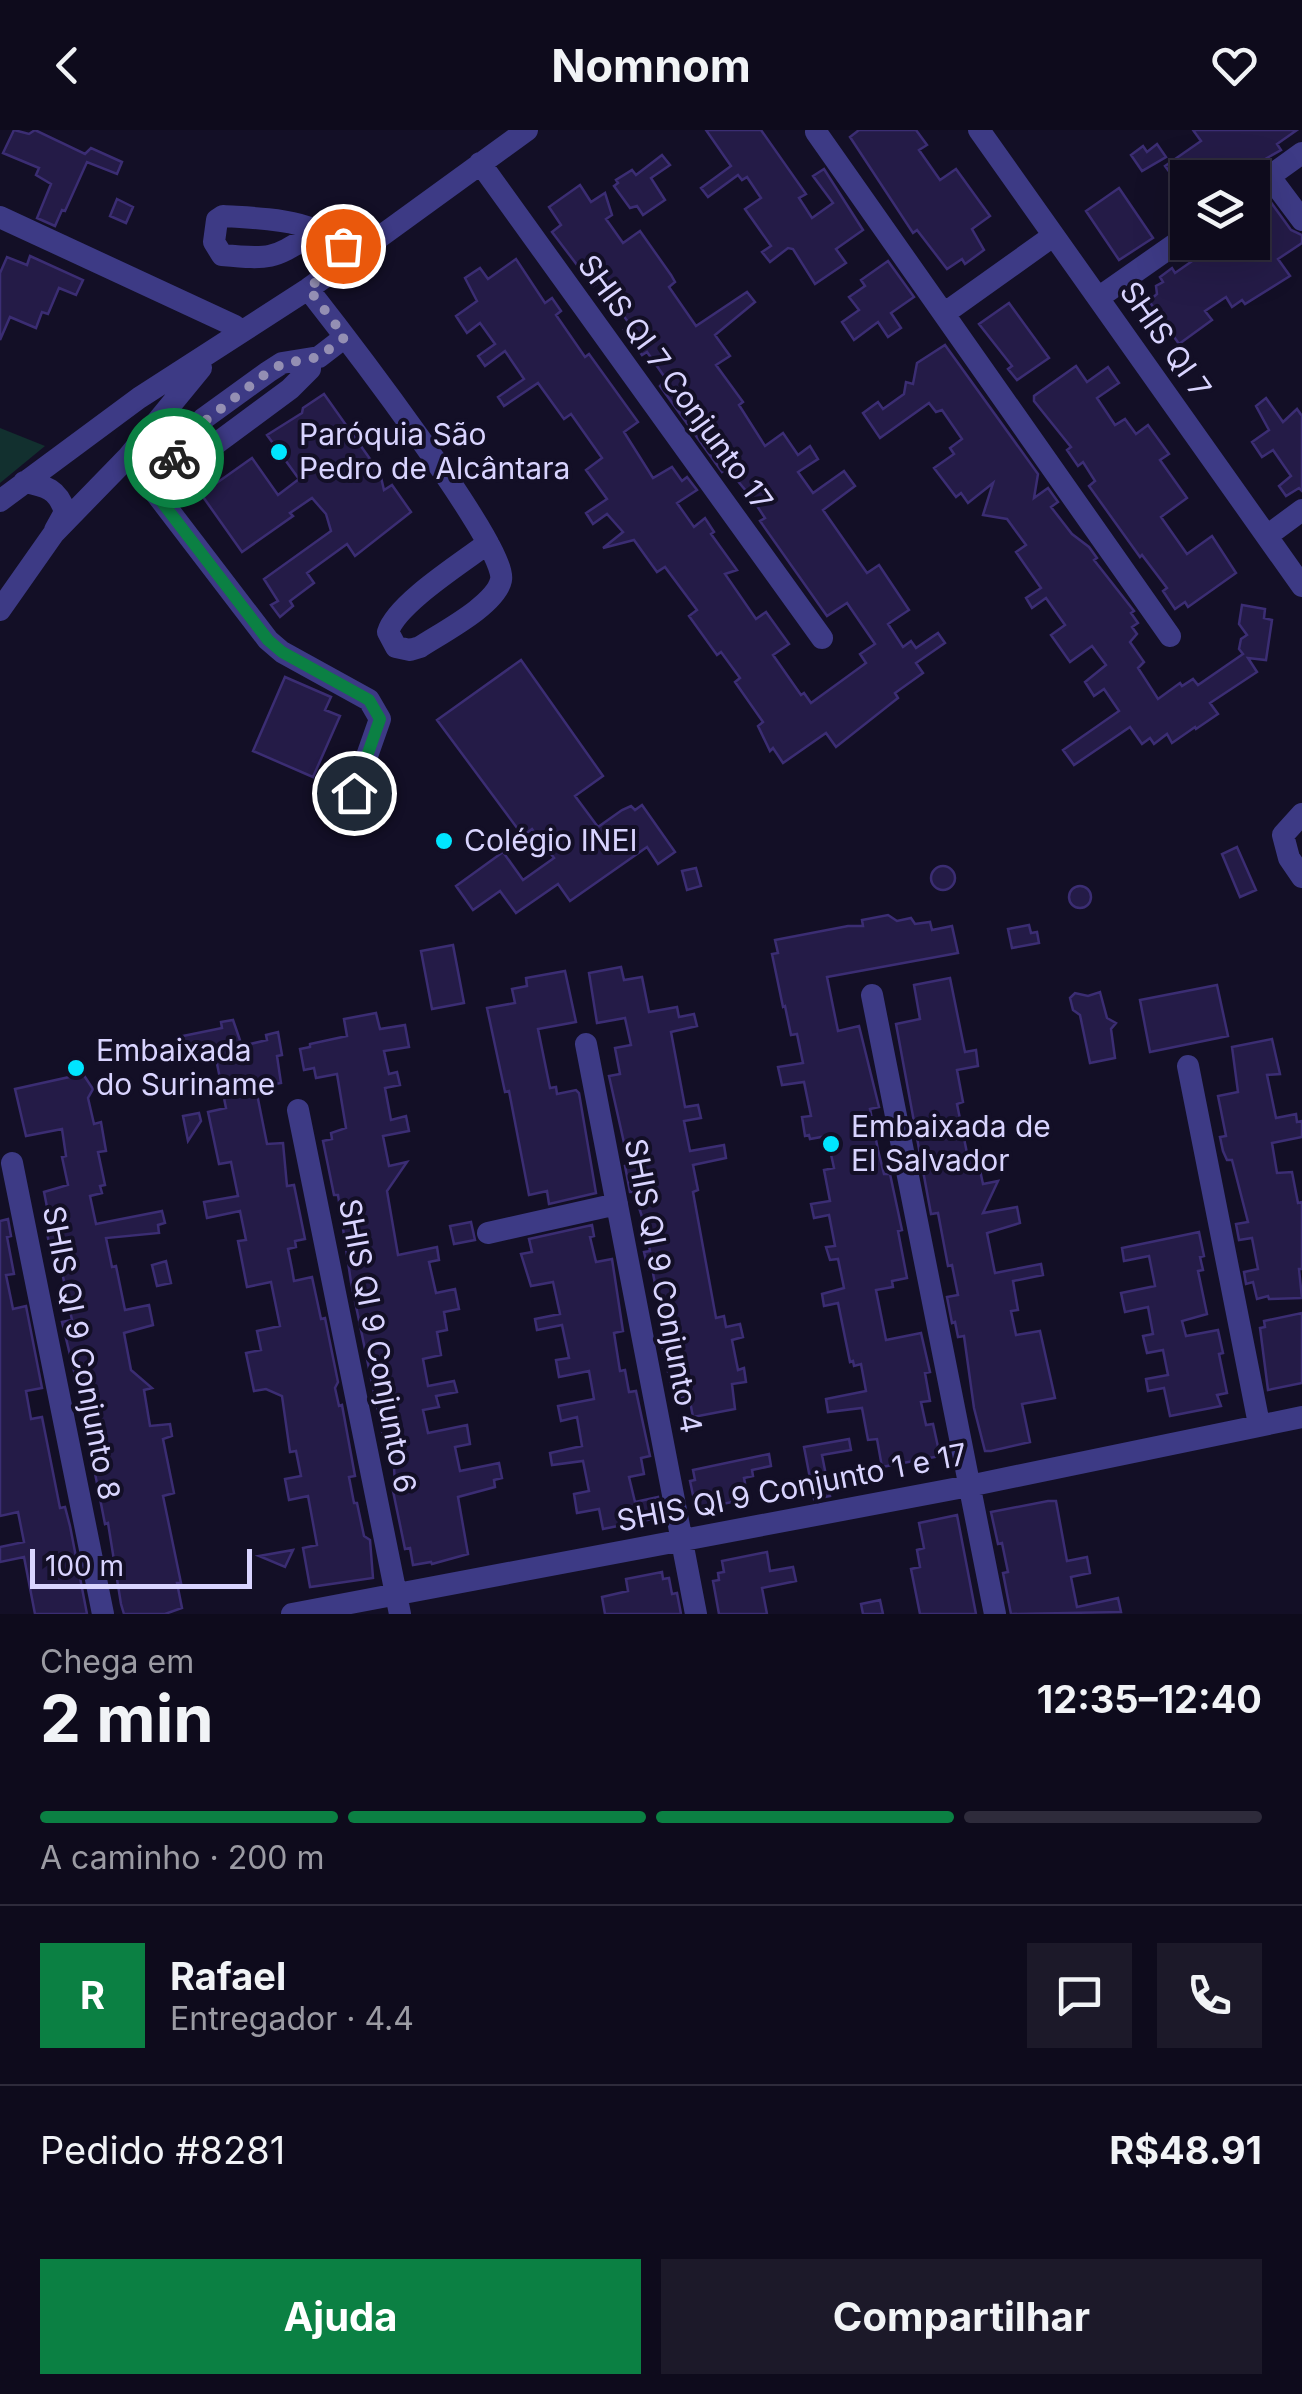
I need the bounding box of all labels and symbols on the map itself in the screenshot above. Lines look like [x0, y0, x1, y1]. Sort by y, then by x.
pin [301, 204, 386, 289]
street label: SHIS QI 7 Conjunto 17 [571, 247, 781, 517]
street label: SHIS QI 7 [1113, 274, 1219, 405]
courier [124, 408, 224, 508]
place label: Paróquia São Pedro de Alcântara [299, 416, 570, 486]
marker: Paróquia São Pedro de Alcântara [268, 441, 290, 463]
pin [312, 751, 397, 836]
place label: Colégio INEI [464, 822, 638, 858]
marker: Colégio INEI [433, 830, 455, 852]
place label: Embaixada do Suriname [96, 1032, 275, 1102]
marker: Embaixada do Suriname [65, 1057, 87, 1079]
place label: Embaixada de El Salvador [851, 1108, 1051, 1178]
marker: Embaixada de El Salvador [820, 1133, 842, 1155]
street label: SHIS QI 9 Conjunto 4 [618, 1135, 710, 1436]
street label: SHIS QI 9 Conjunto 6 [332, 1196, 424, 1496]
street label: SHIS QI 9 Conjunto 8 [36, 1203, 128, 1503]
street label: SHIS QI 9 Conjunto 1 e 17 [614, 1435, 970, 1539]
scale bar [30, 1544, 252, 1588]

